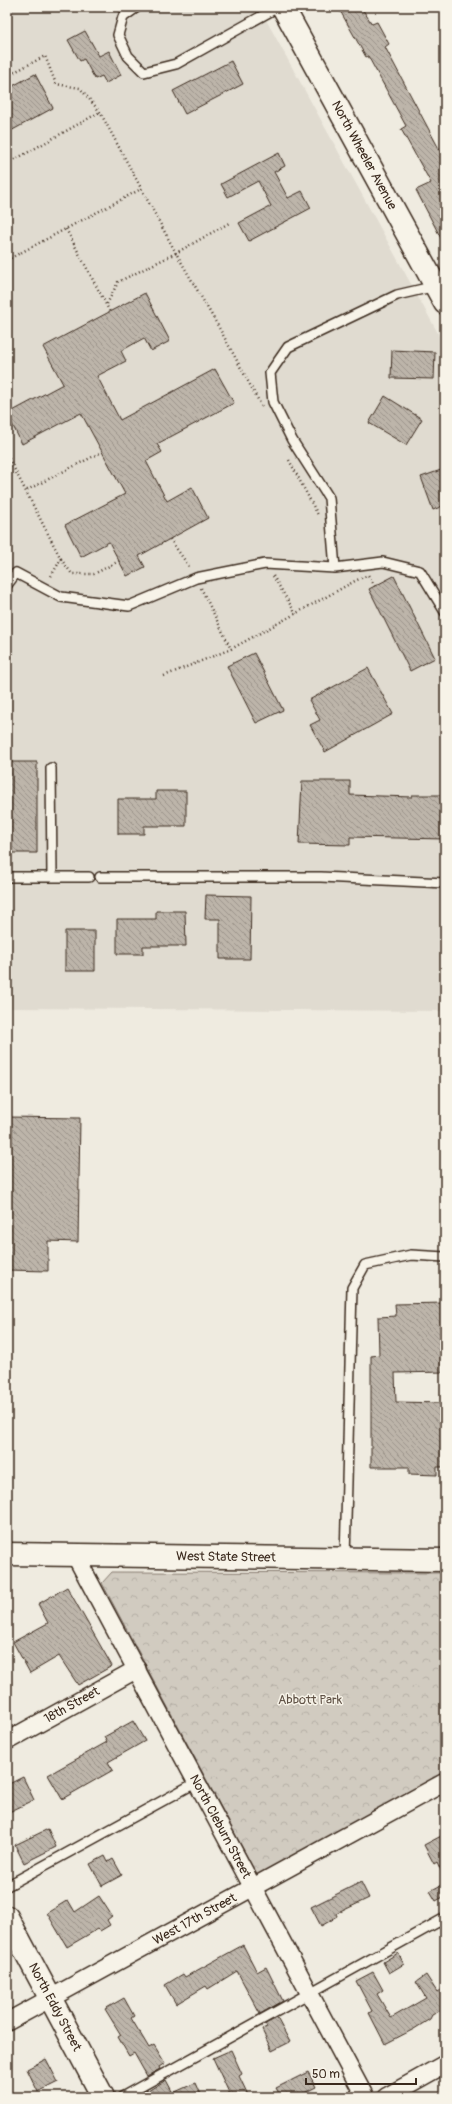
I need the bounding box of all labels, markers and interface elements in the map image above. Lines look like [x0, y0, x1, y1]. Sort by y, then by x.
street label: North Wheeler Avenue [328, 98, 401, 213]
street label: West State Street [176, 1548, 277, 1566]
street label: 18th Street [41, 1683, 103, 1727]
park label: Abbott Park [278, 1692, 343, 1708]
street label: North Cleburn Street [186, 1772, 255, 1882]
street label: West 17th Street [150, 1889, 240, 1949]
street label: North Eddy Street [25, 1960, 85, 2055]
scale bar [306, 2060, 416, 2086]
text: 50 m [312, 2067, 340, 2082]

